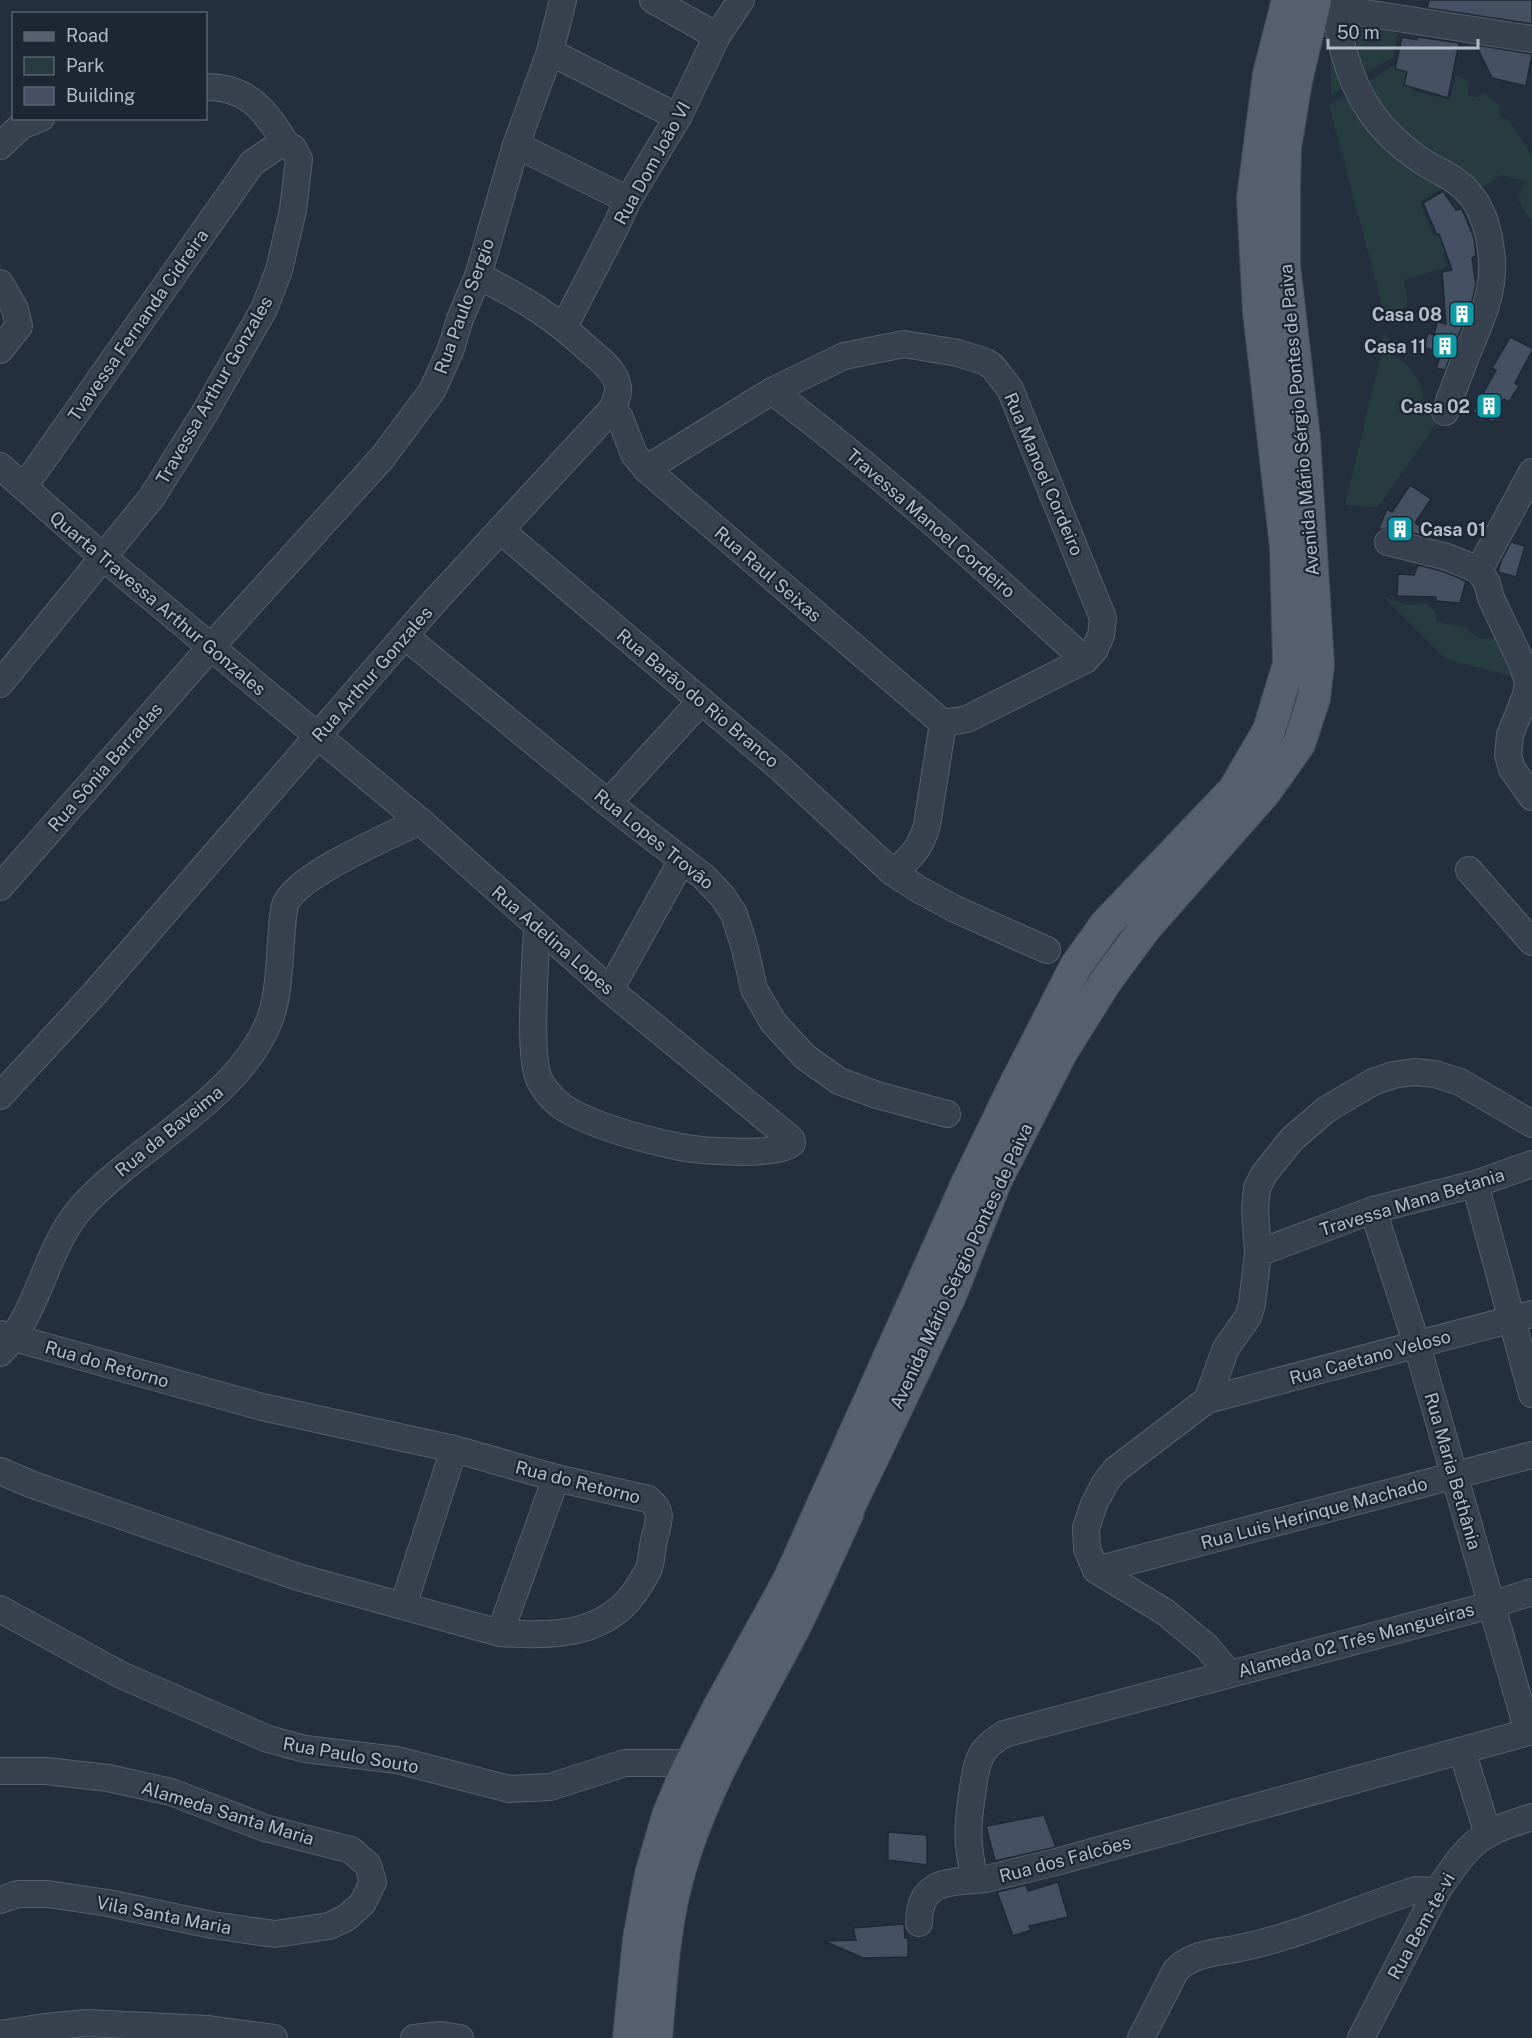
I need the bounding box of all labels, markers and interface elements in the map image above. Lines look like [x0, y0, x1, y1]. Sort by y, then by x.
legend [12, 12, 207, 120]
scale bar [1328, 12, 1478, 50]
text: 50 m [1337, 22, 1380, 43]
text: Road [66, 25, 109, 46]
text: Park [66, 55, 104, 76]
text: Building [66, 85, 135, 106]
street label: Rua Dom João VI [609, 98, 695, 228]
street label: Tvavessa Fernanda Cidreira [64, 225, 212, 425]
street label: Rua Paulo Sergio [430, 235, 498, 377]
street label: Avenida Mário Sérgio Pontes de Paiva [1275, 263, 1323, 577]
street label: Travessa Arthur Gonzales [152, 292, 276, 488]
building icon: Casa 08 [1447, 299, 1477, 329]
place label: Casa 08 [1372, 304, 1442, 325]
building icon: Casa 11 [1430, 331, 1460, 361]
place label: Casa 11 [1364, 336, 1426, 357]
street label: Rua Manoel Cordeiro [1000, 389, 1088, 559]
building icon: Casa 02 [1474, 391, 1504, 421]
place label: Casa 02 [1400, 396, 1470, 417]
street label: Travessa Manoel Cordeiro [842, 444, 1020, 602]
street label: Quarta Travessa Arthur Gonzales [46, 506, 270, 700]
building icon: Casa 01 [1385, 514, 1415, 544]
place label: Casa 01 [1420, 519, 1486, 540]
street label: Rua Raul Seixas [710, 522, 826, 626]
street label: Rua Arthur Gonzales [308, 602, 436, 746]
street label: Rua Barão do Rio Branco [613, 624, 783, 772]
street label: Rua Sônia Barradas [43, 698, 167, 836]
street label: Rua Lopes Trovão [590, 784, 718, 894]
street label: Rua Adelina Lopes [488, 881, 618, 999]
street label: Rua da Baveima [111, 1081, 227, 1181]
street label: Avenida Mário Sérgio Pontes de Paiva [885, 1120, 1037, 1412]
street label: Travessa Mana Betania [1317, 1164, 1507, 1240]
street label: Rua Caetano Veloso [1287, 1325, 1453, 1389]
street label: Rua do Retorno [43, 1336, 171, 1392]
street label: Rua Maria Bethânia [1421, 1390, 1485, 1552]
street label: Rua do Retorno [513, 1456, 643, 1508]
street label: Rua Luis Herinque Machado [1198, 1473, 1430, 1553]
street label: Alameda 02 Três Mangueiras [1236, 1598, 1476, 1682]
street label: Rua Paulo Souto [281, 1733, 421, 1777]
street label: Alameda Santa Maria [139, 1777, 317, 1849]
street label: Rua dos Falcões [997, 1831, 1133, 1887]
street label: Rua Bem-te-vi [1383, 1869, 1459, 1983]
street label: Vila Santa Maria [95, 1892, 233, 1938]

